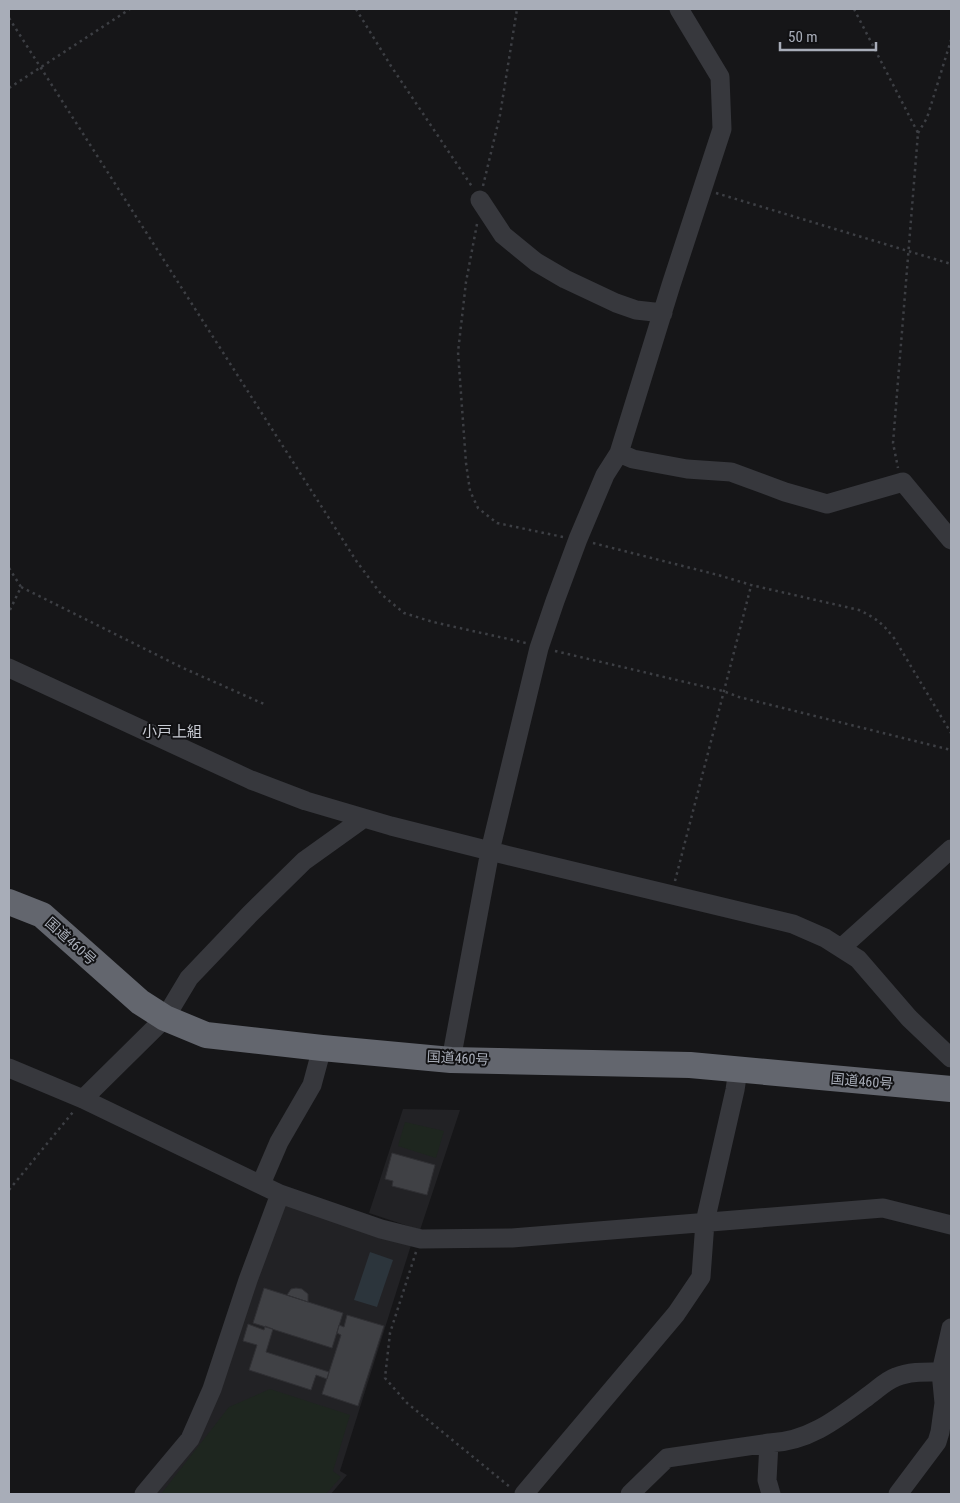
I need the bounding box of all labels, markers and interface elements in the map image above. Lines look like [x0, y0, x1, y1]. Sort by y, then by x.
scale bar [780, 20, 876, 52]
text: 50 m [788, 28, 818, 46]
district label: 小戸上組 [142, 723, 202, 741]
street label: 国道460号 [42, 914, 100, 968]
street label: 国道460号 [426, 1048, 490, 1068]
street label: 国道460号 [830, 1070, 894, 1092]

